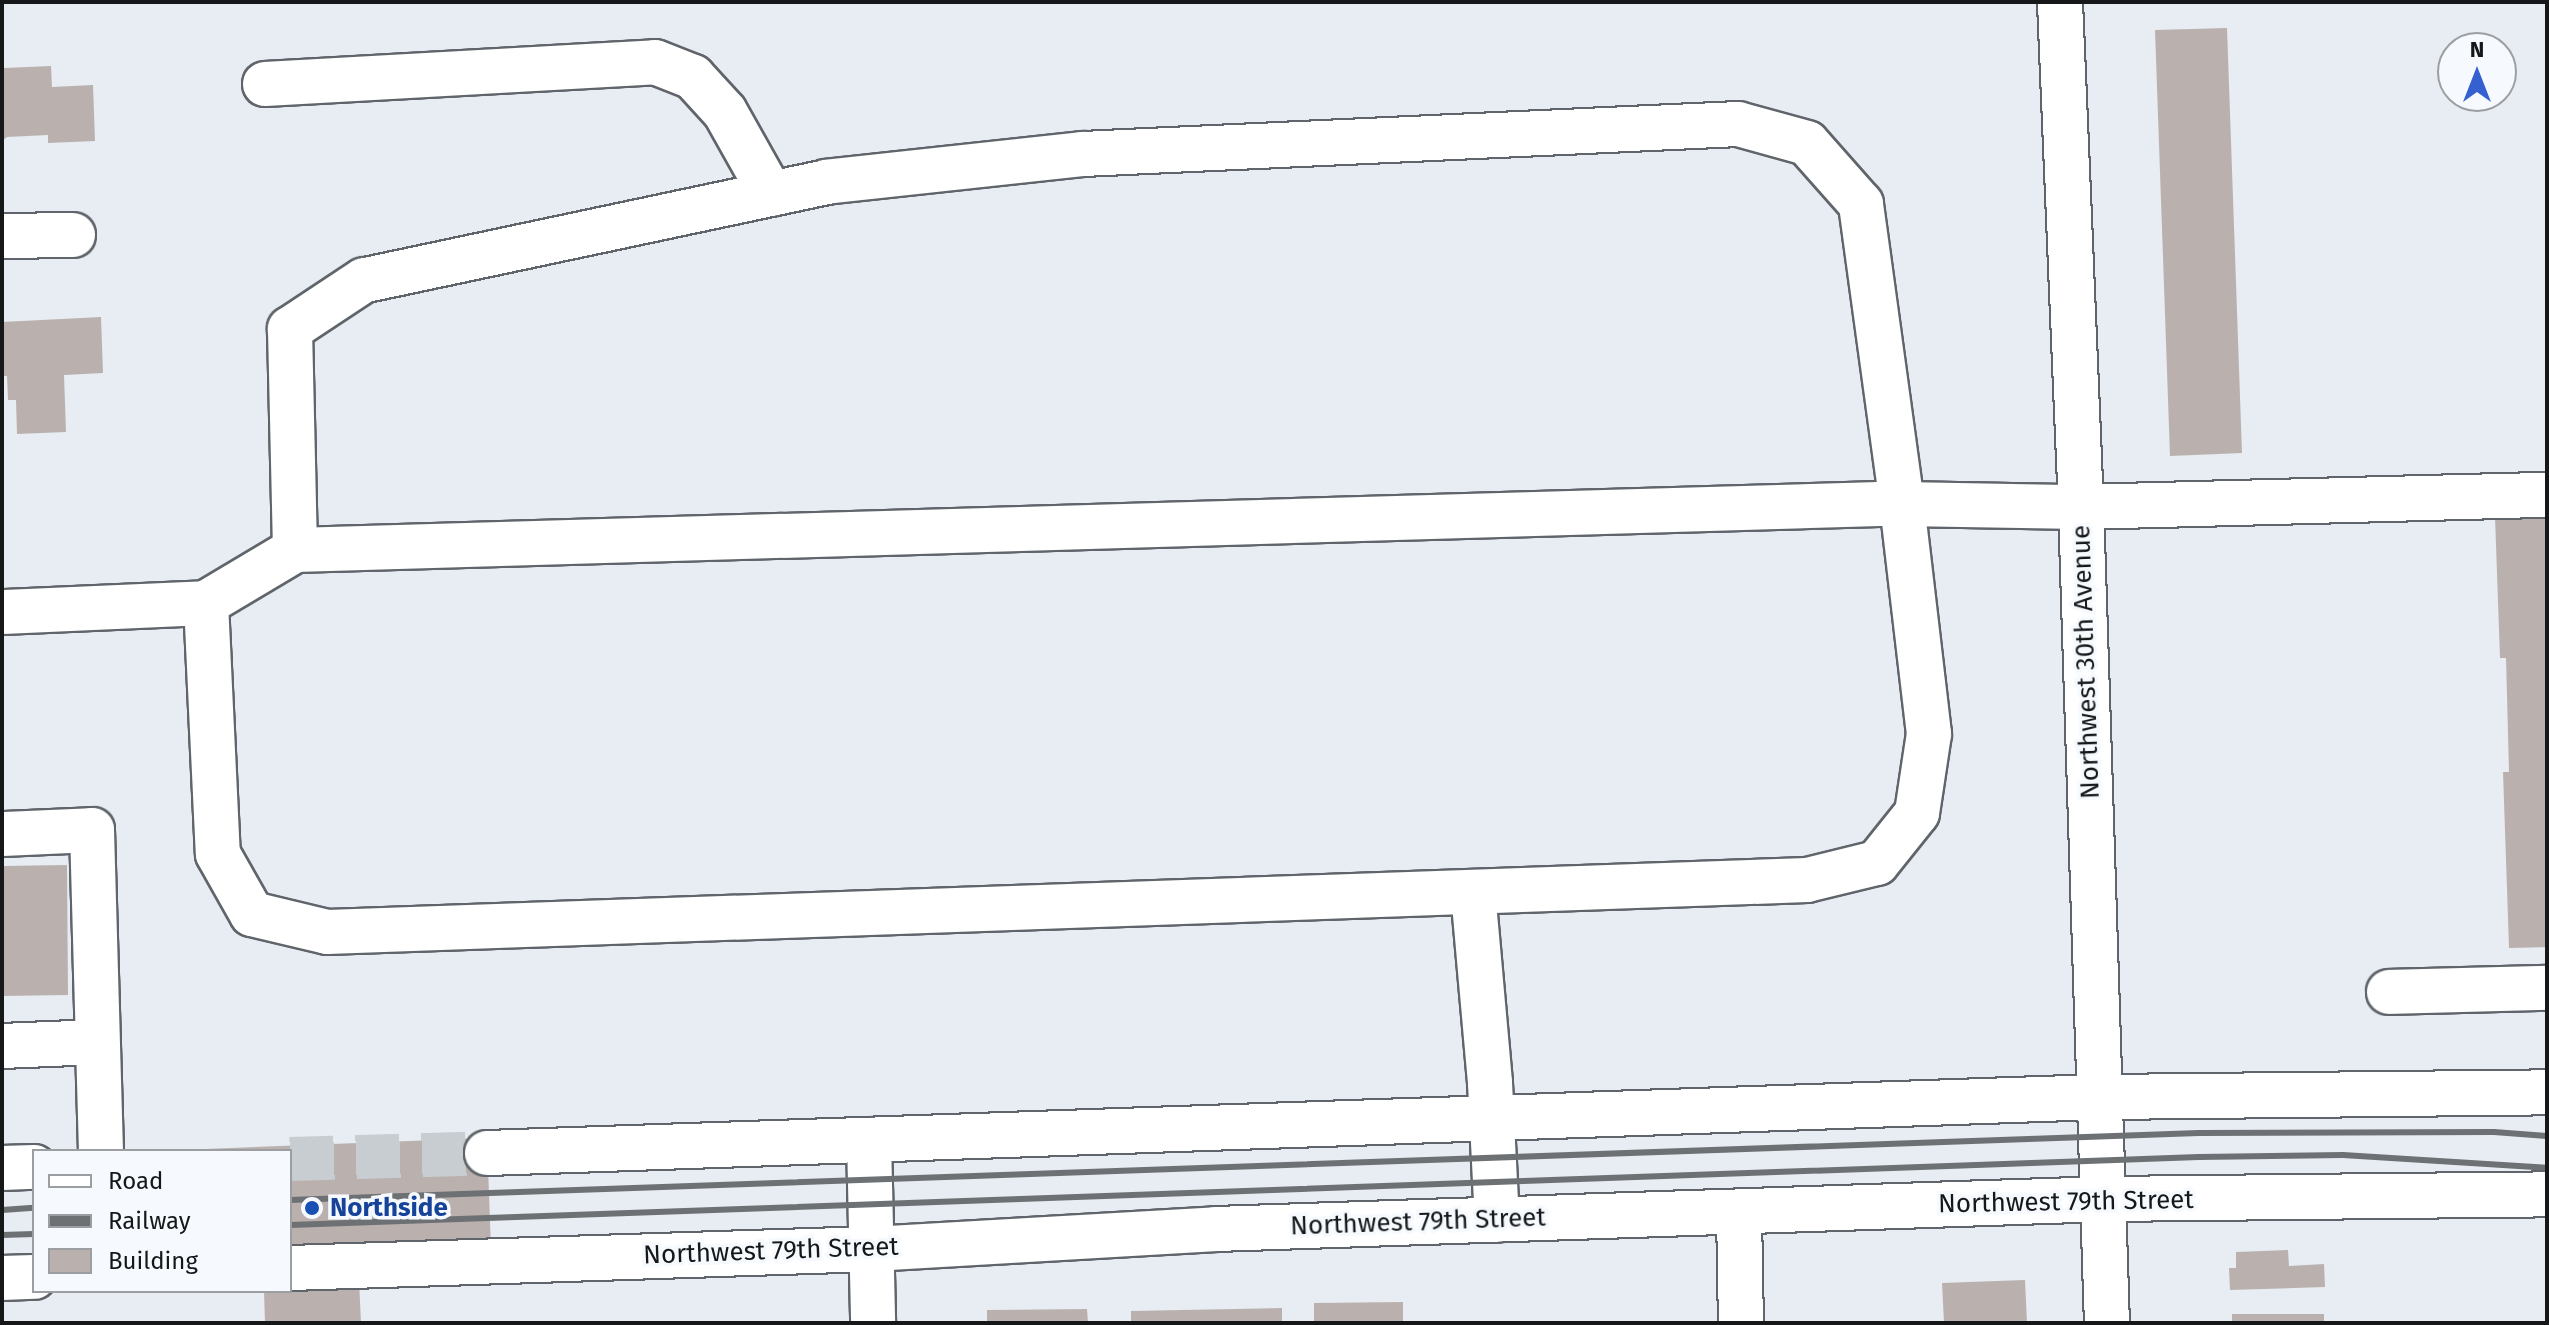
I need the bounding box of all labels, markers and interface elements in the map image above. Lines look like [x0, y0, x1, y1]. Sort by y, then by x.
north arrow [2437, 32, 2517, 112]
text: N [2470, 36, 2484, 63]
street label: Northwest 30th Avenue [2066, 524, 2106, 800]
legend [32, 1149, 292, 1293]
text: Road [108, 1167, 163, 1195]
street label: Northwest 79th Street [1938, 1184, 2194, 1220]
place label: Northside [330, 1192, 448, 1224]
marker: Northside [301, 1197, 323, 1219]
street label: Northwest 79th Street [1290, 1202, 1546, 1242]
text: Railway [108, 1207, 191, 1235]
street label: Northwest 79th Street [643, 1231, 899, 1271]
text: Building [108, 1247, 198, 1275]

